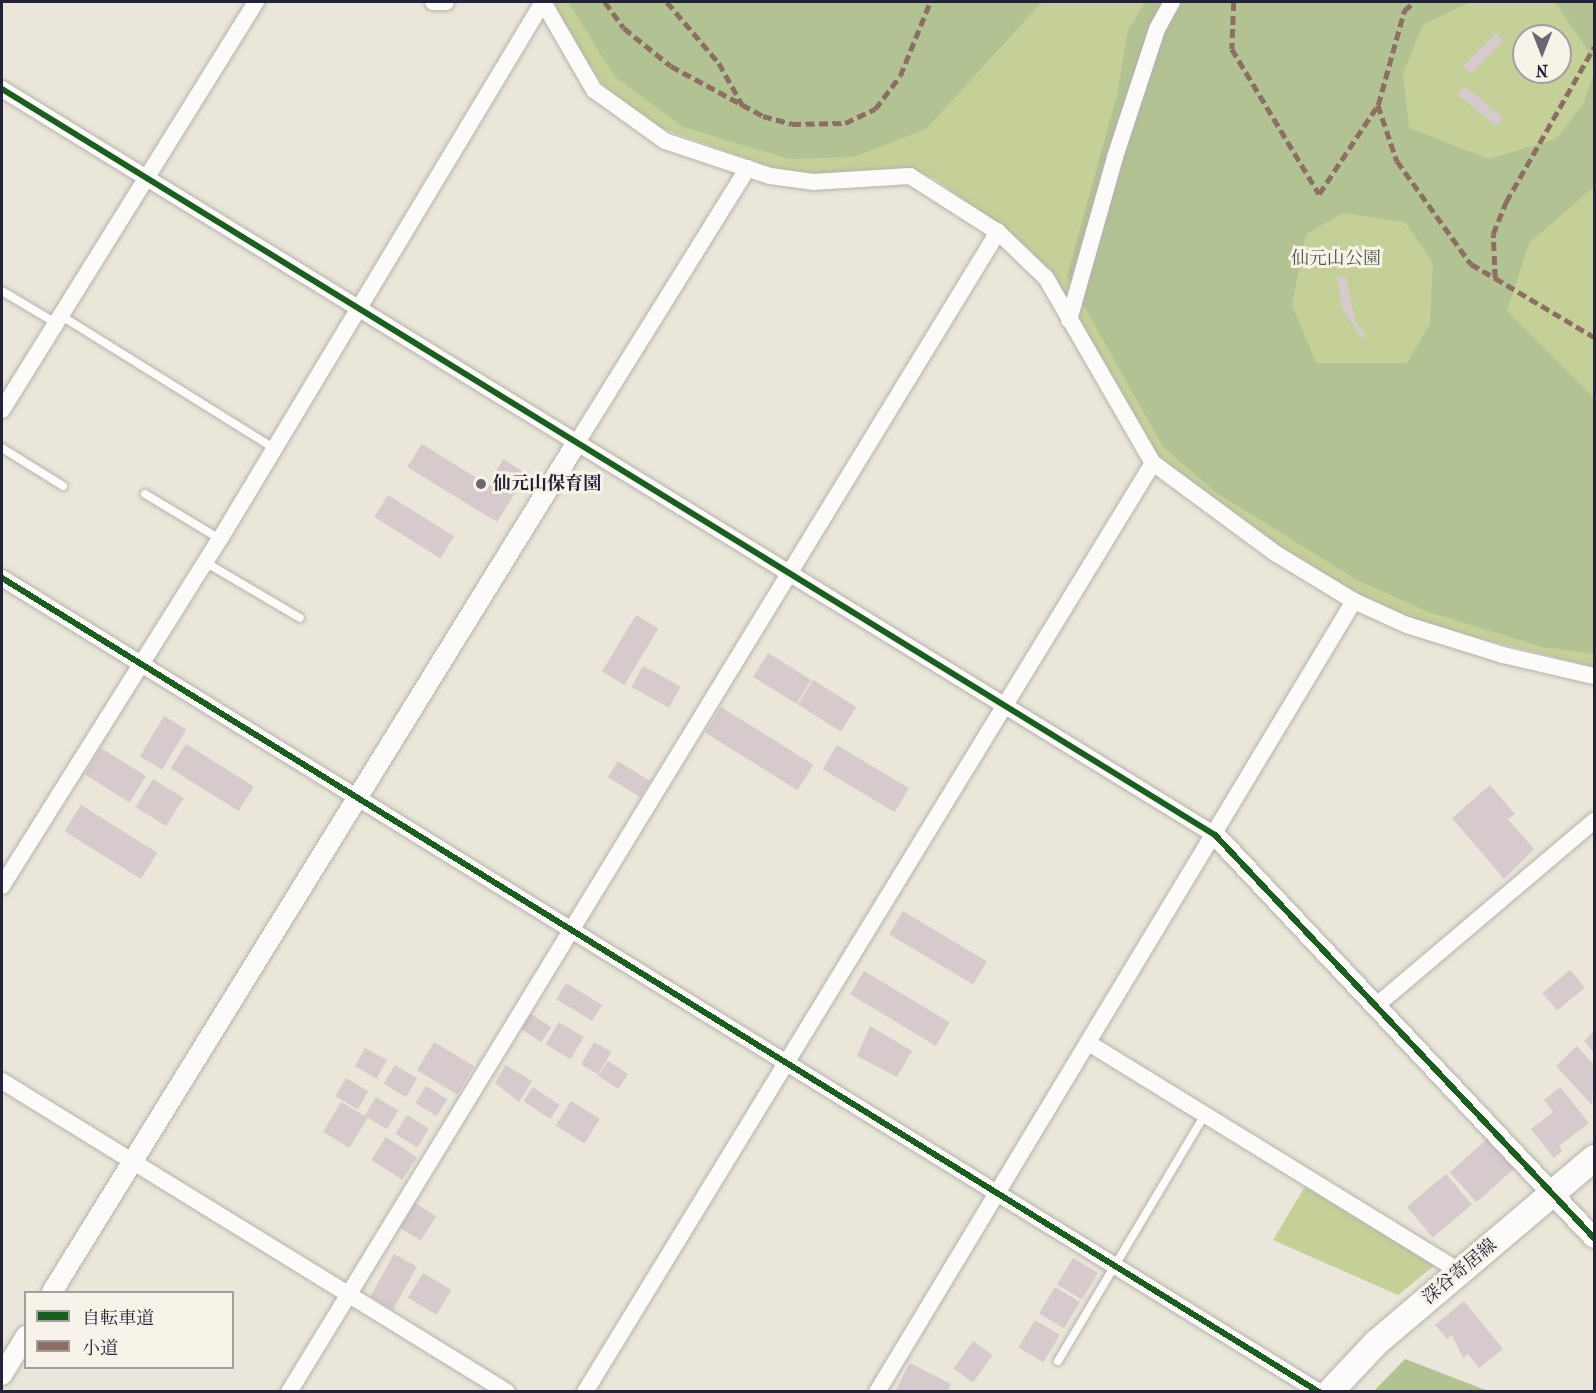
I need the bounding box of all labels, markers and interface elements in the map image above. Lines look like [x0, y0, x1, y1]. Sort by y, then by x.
north arrow [1512, 24, 1572, 84]
text: N [1536, 61, 1548, 80]
park label: 仙元山公園 [1291, 248, 1381, 270]
place label: 仙元山保育園 [493, 473, 601, 495]
marker: 仙元山保育園 [474, 477, 488, 491]
street label: 深谷寄居線 [1419, 1235, 1501, 1309]
legend [24, 1291, 234, 1369]
text: 自転車道 [82, 1308, 154, 1329]
text: 小道 [82, 1338, 118, 1359]

